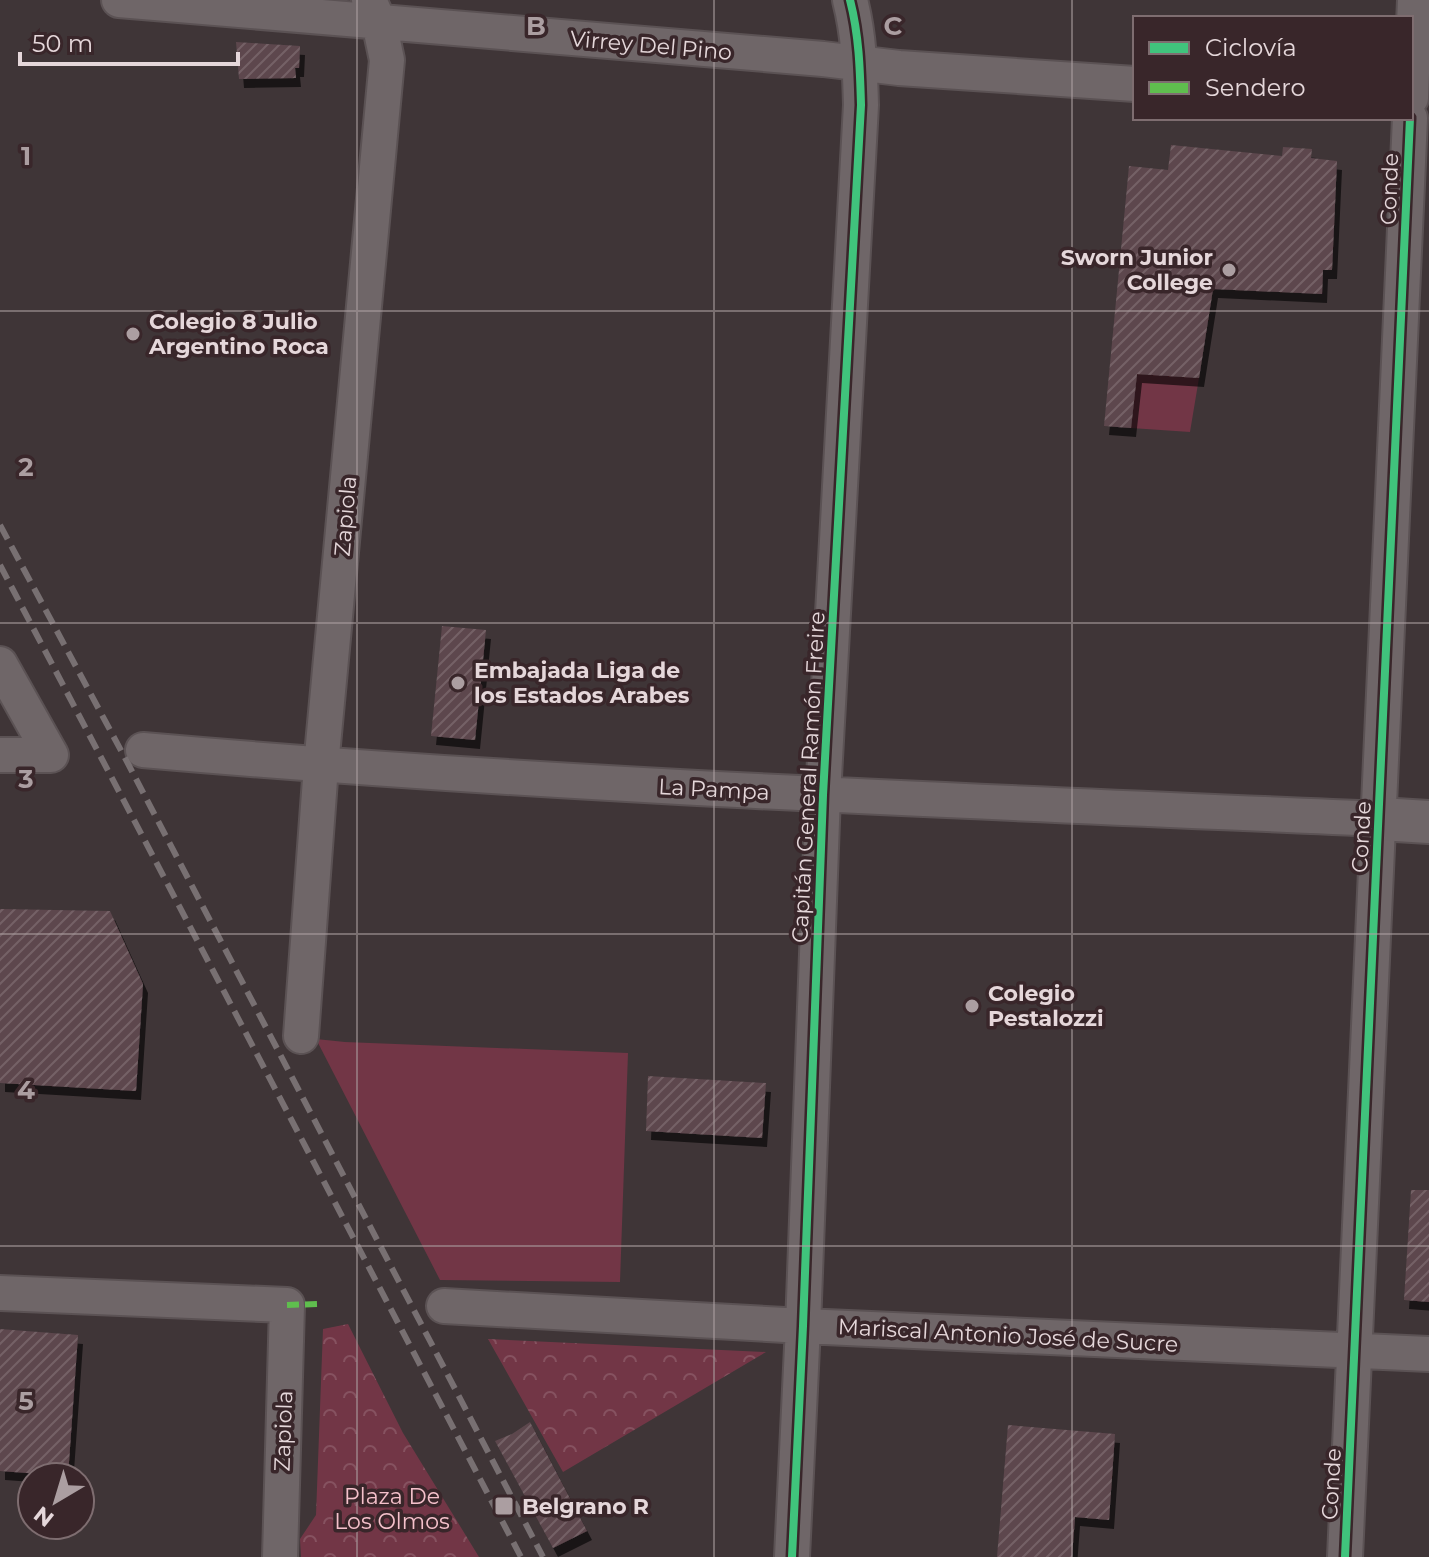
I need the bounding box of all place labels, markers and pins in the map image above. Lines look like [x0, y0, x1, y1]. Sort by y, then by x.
place label: Sworn Junior College [1061, 244, 1213, 296]
marker: Sworn Junior College [1220, 261, 1238, 279]
place label: Colegio 8 Julio Argentino Roca [148, 308, 329, 360]
marker: Colegio 8 Julio Argentino Roca [124, 325, 142, 343]
place label: Embajada Liga de los Estados Arabes [474, 657, 690, 709]
marker: Embajada Liga de los Estados Arabes [449, 674, 467, 692]
place label: Colegio Pestalozzi [988, 980, 1104, 1032]
marker: Colegio Pestalozzi [963, 997, 981, 1015]
place label: Belgrano R [522, 1493, 649, 1520]
marker: Belgrano R [493, 1495, 515, 1517]

